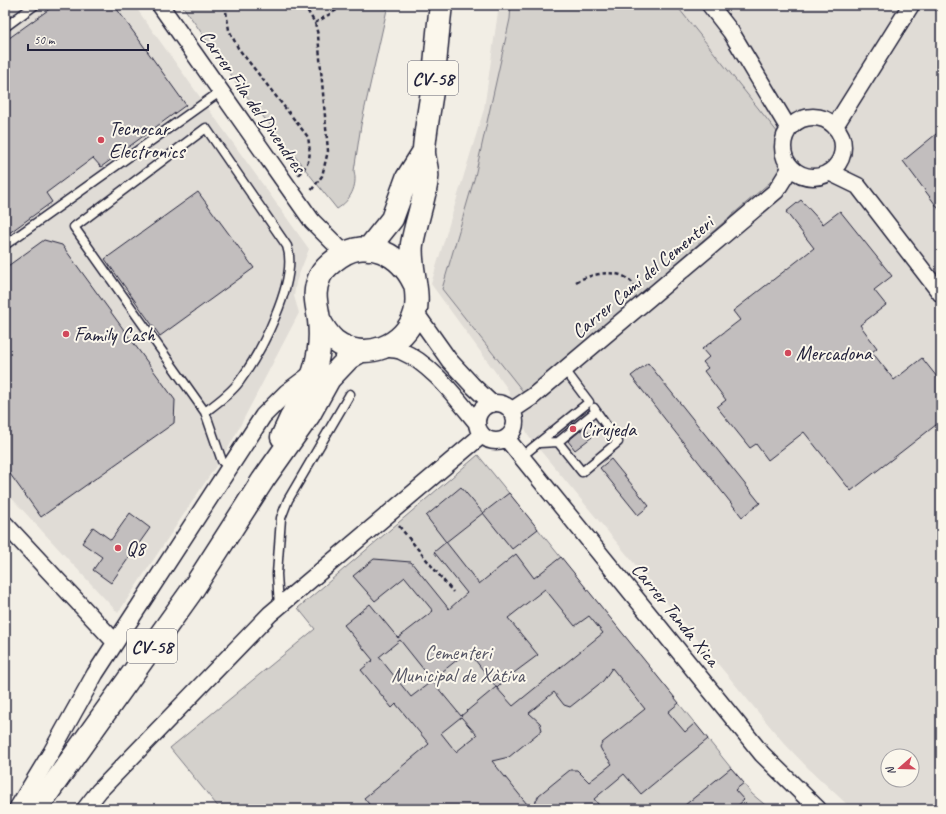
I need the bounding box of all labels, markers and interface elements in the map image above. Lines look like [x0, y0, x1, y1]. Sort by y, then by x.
street label: Carrer Fila del Divendres [194, 25, 313, 180]
scale bar [28, 26, 148, 52]
text: 50 m [34, 32, 56, 48]
road number: CV-58 [408, 61, 458, 95]
place label: Tecnocar Electronics [109, 116, 187, 164]
marker: Tecnocar Electronics [96, 135, 106, 145]
street label: Carrer Camí del Cementeri [566, 209, 720, 344]
place label: Family Cash [74, 322, 156, 347]
marker: Family Cash [61, 329, 71, 339]
place label: Mercadona [796, 341, 873, 366]
marker: Mercadona [783, 348, 793, 358]
place label: Cirujeda [581, 417, 637, 442]
marker: Cirujeda [568, 424, 578, 434]
place label: Q8 [126, 536, 147, 561]
marker: Q8 [113, 543, 123, 553]
street label: Carrer Tanda Xica [626, 557, 726, 673]
road number: CV-58 [127, 629, 177, 663]
park label: Cementeri Municipal de Xàtiva [391, 640, 527, 688]
north arrow [880, 748, 920, 788]
text: N [882, 764, 898, 777]

